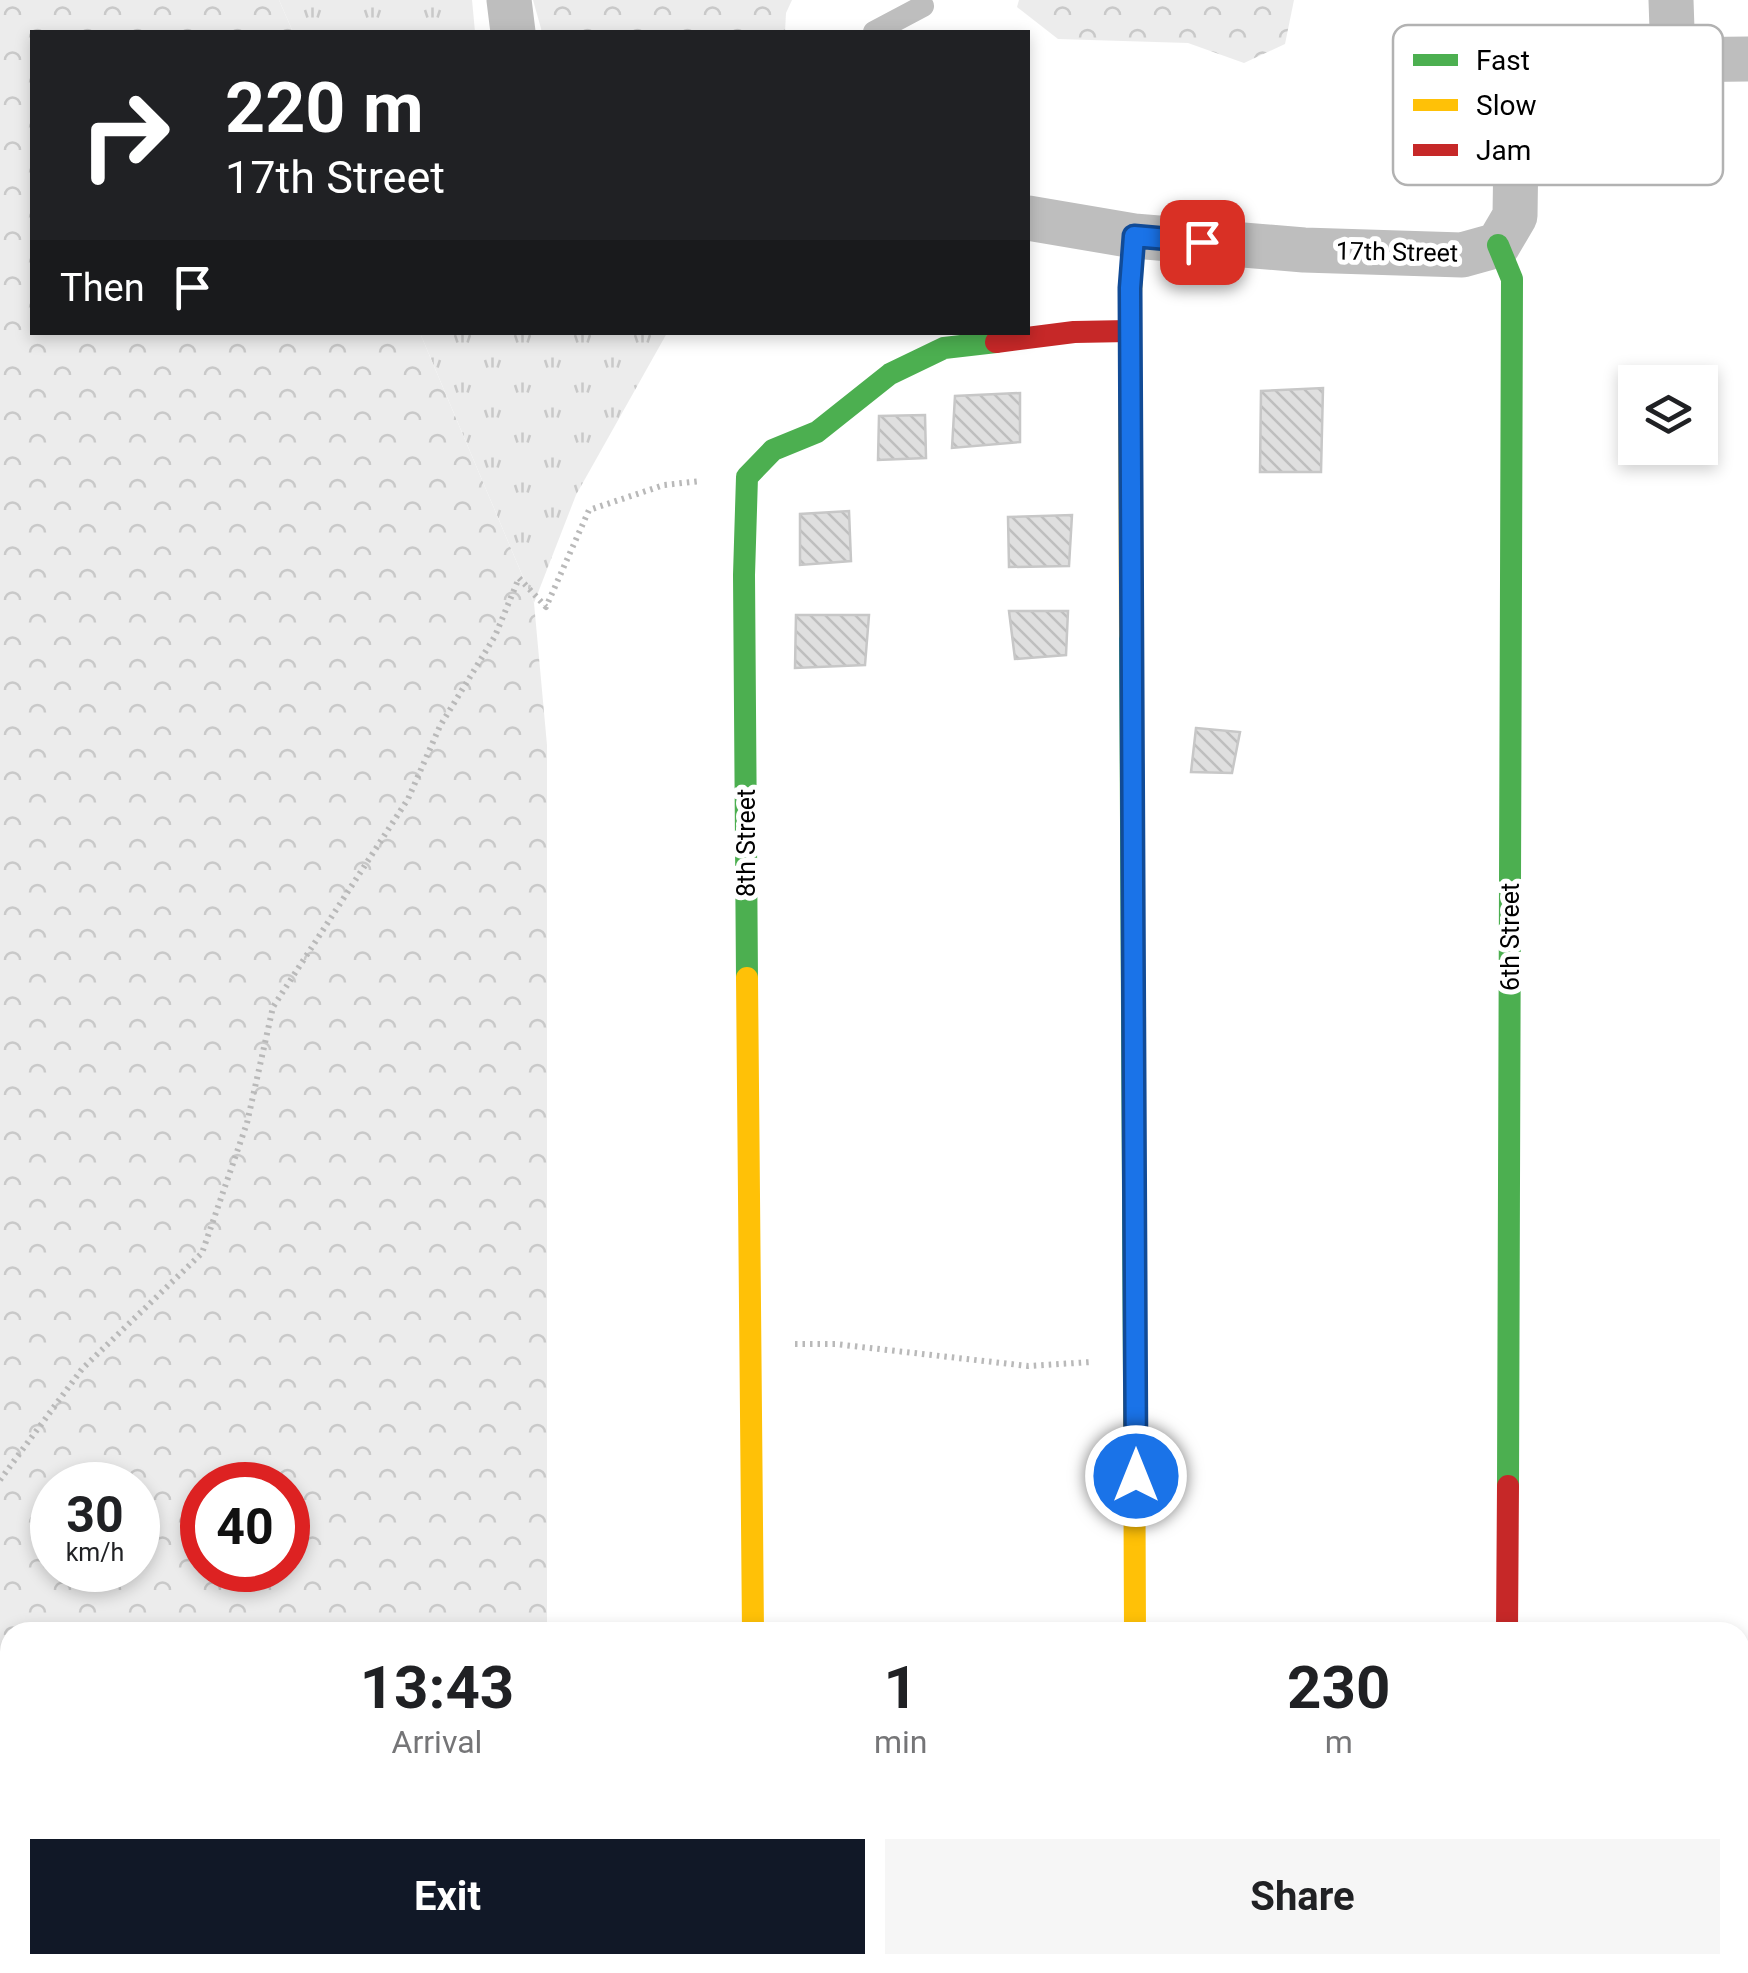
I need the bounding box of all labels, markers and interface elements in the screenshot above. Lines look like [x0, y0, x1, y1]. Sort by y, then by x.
legend [1393, 25, 1723, 185]
text: Fast [1476, 44, 1530, 77]
text: 220 m [225, 67, 424, 149]
icon: right [60, 70, 190, 200]
text: Slow [1476, 89, 1536, 122]
text: Jam [1476, 134, 1531, 167]
text: 17th Street [225, 151, 445, 204]
pin [1160, 200, 1245, 285]
icon: arrive [1175, 215, 1230, 270]
street label: 17th Street [1336, 236, 1458, 268]
icon: arrive [165, 260, 220, 315]
text: Then [60, 266, 145, 310]
map controls [1618, 365, 1718, 465]
button: layers [1618, 365, 1718, 465]
street label: 8th Street [732, 789, 761, 897]
street label: 6th Street [1496, 883, 1525, 991]
position arrow [1084, 1424, 1188, 1528]
speed limit sign: 40 [180, 1462, 310, 1592]
text: 30 [66, 1486, 124, 1544]
text: km/h [66, 1538, 124, 1567]
text: 13:43 [360, 1652, 514, 1723]
text: 1 [883, 1652, 918, 1723]
text: 230 [1287, 1652, 1390, 1723]
text: Arrival [392, 1723, 482, 1761]
text: min [874, 1723, 927, 1761]
text: m [1325, 1723, 1353, 1761]
button: Exit [30, 1839, 865, 1954]
button: Share [885, 1839, 1720, 1954]

